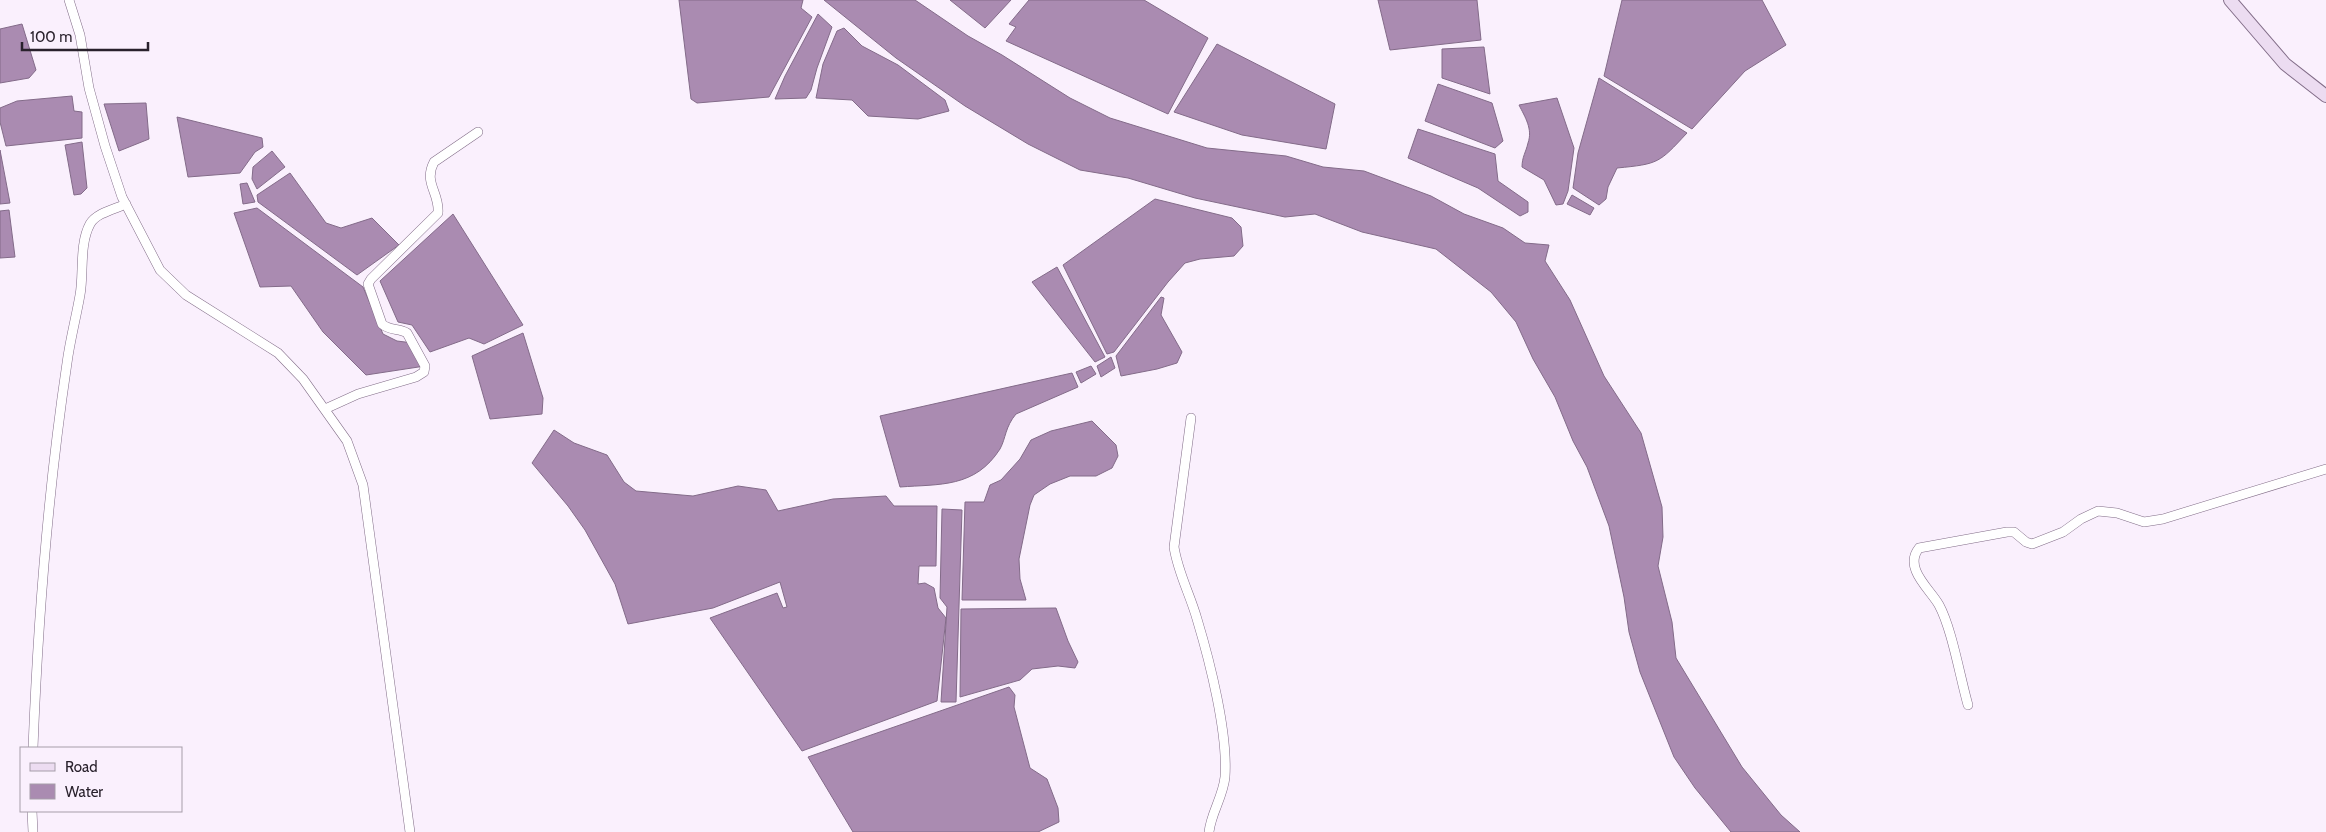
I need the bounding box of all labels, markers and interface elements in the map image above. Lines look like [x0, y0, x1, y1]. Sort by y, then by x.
scale bar [22, 20, 149, 52]
text: 100 m [30, 28, 72, 46]
legend [20, 747, 182, 812]
text: Road [65, 758, 98, 776]
text: Water [65, 783, 103, 801]

